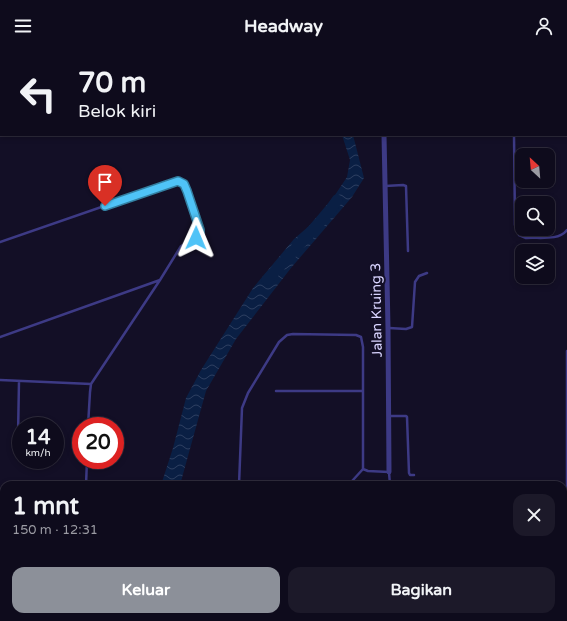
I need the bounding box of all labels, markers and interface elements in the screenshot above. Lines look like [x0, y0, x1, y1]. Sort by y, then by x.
icon: menu [12, 15, 34, 37]
text: Headway [244, 15, 323, 37]
icon: person [533, 15, 555, 37]
text: 70 m [78, 66, 146, 100]
icon: left [12, 68, 64, 120]
text: Belok kiri [78, 100, 156, 122]
north arrow [515, 148, 555, 188]
map controls [515, 148, 555, 284]
pin [88, 165, 122, 206]
icon: arrive [94, 171, 116, 193]
button: search [515, 196, 555, 236]
position arrow [175, 217, 217, 259]
button: layers [515, 244, 555, 284]
street label: Jalan Kruing 3 [367, 263, 386, 357]
speed limit sign: 20 [72, 417, 124, 469]
text: 14 [25, 426, 51, 450]
text: km/h [25, 447, 51, 459]
text: 1 mnt [12, 492, 79, 521]
button: close [513, 494, 555, 536]
text: 150 m · 12:31 [12, 522, 98, 538]
button: Keluar [12, 567, 280, 613]
button: Bagikan [288, 567, 555, 613]

